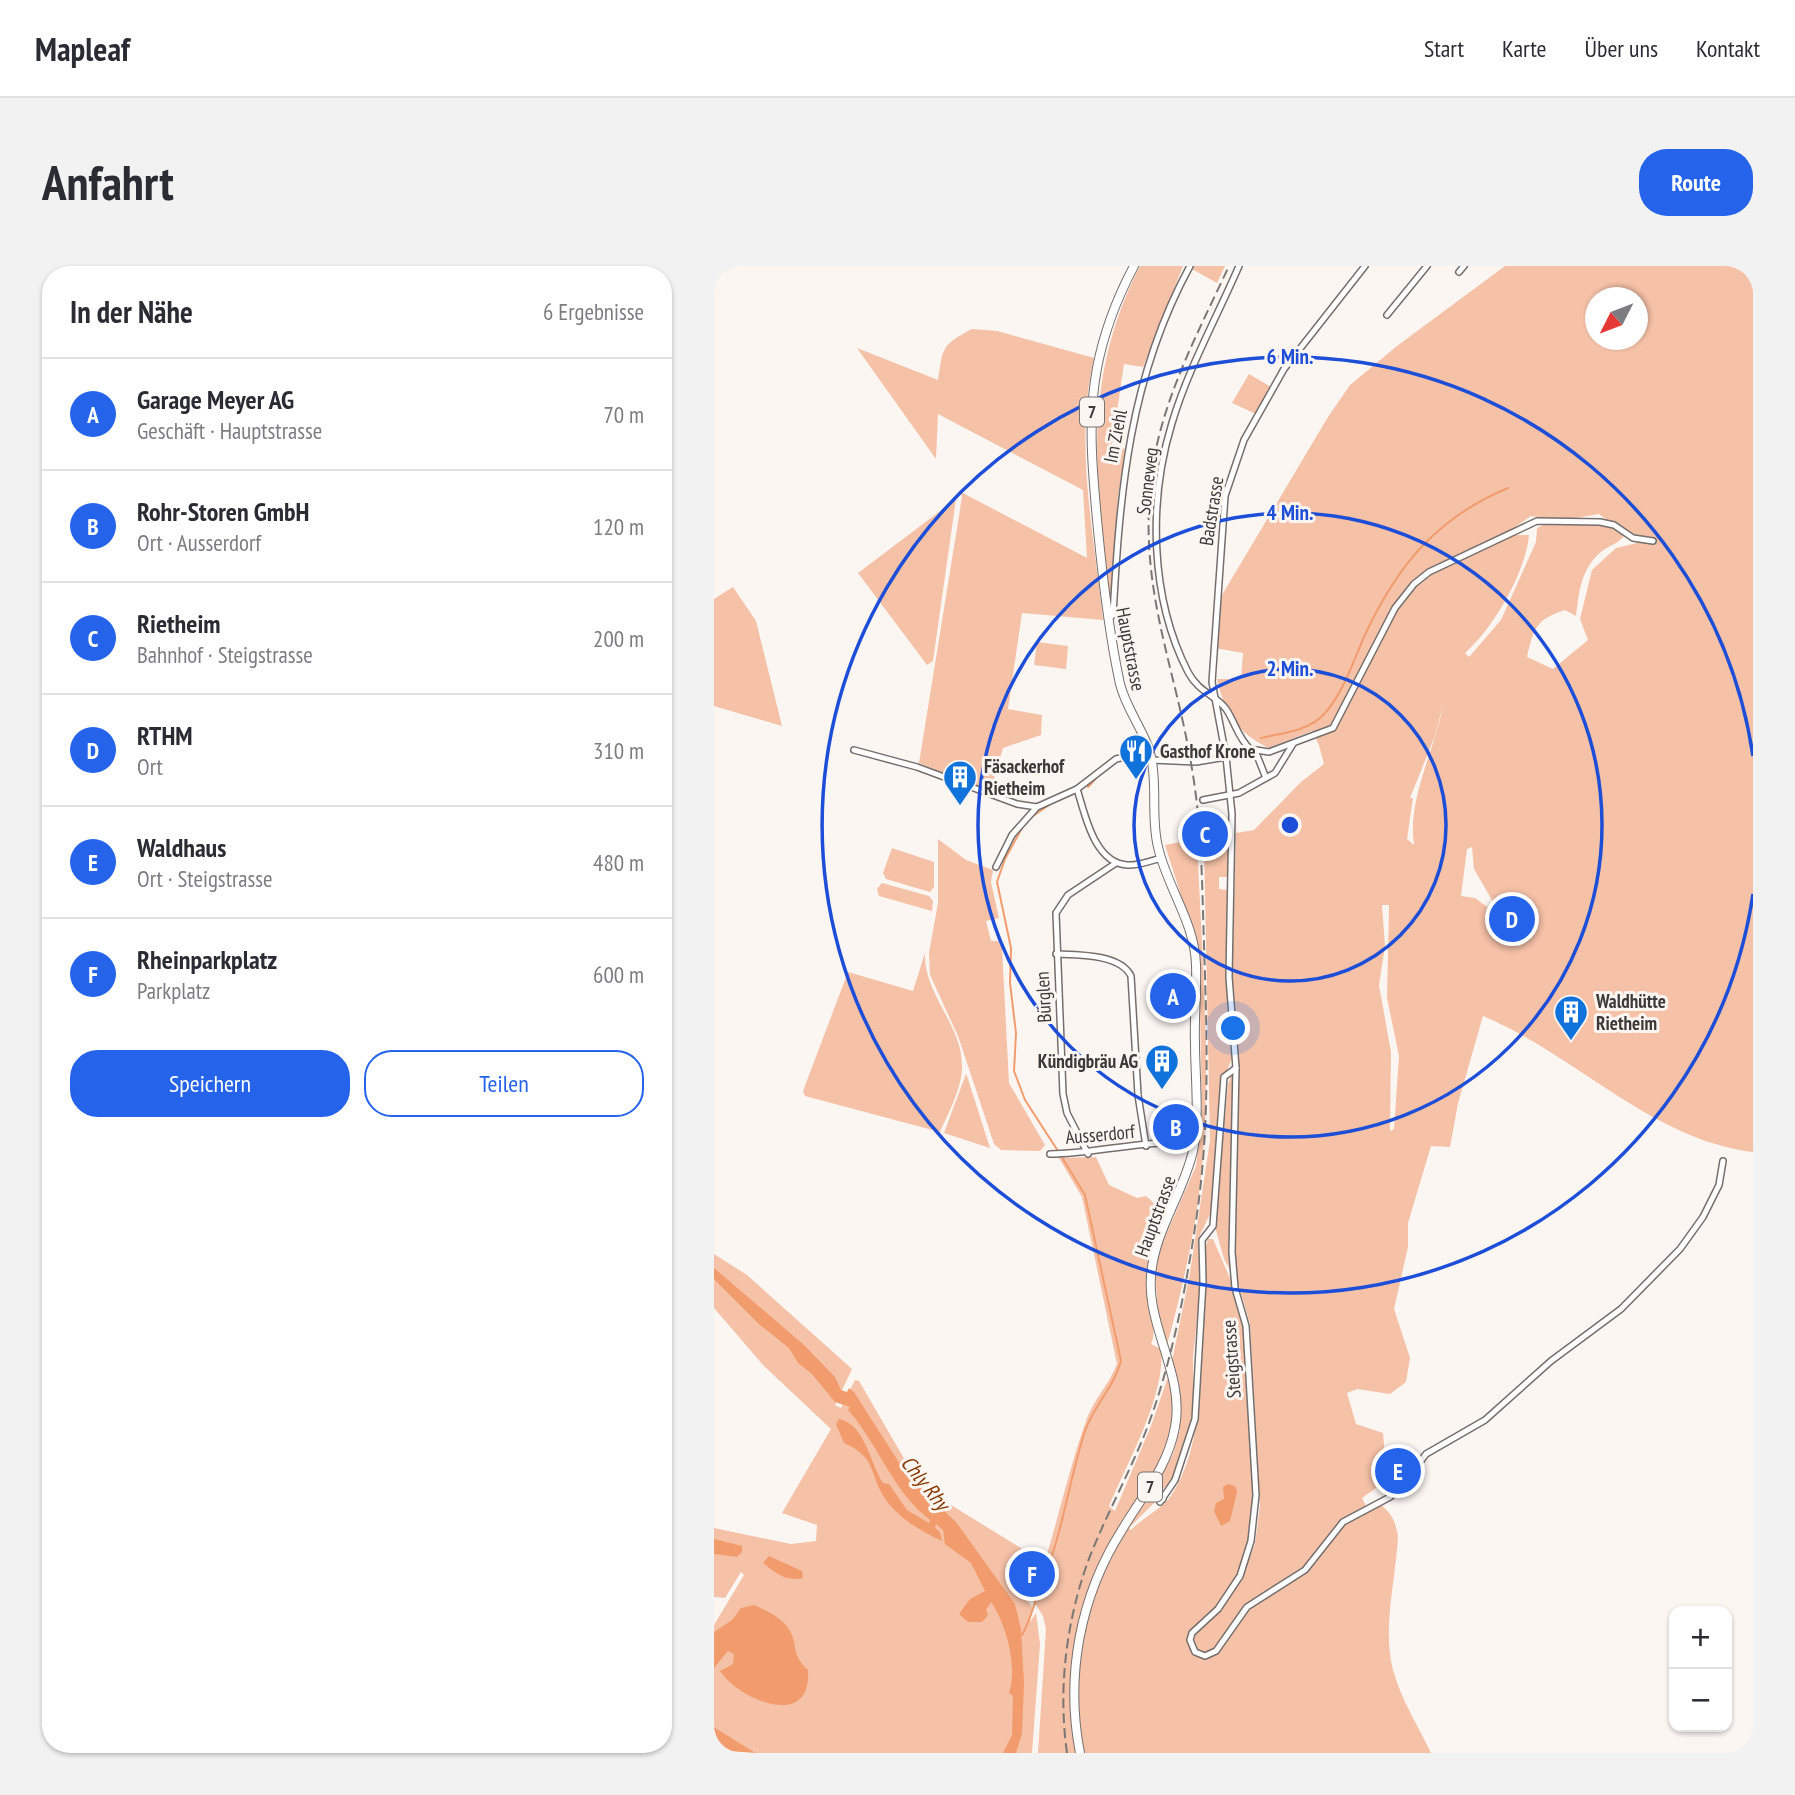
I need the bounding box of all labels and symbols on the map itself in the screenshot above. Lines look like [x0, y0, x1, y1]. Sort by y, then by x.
north arrow [1585, 287, 1648, 350]
text: 6 Min. [1267, 343, 1313, 370]
road number: 7 [1080, 398, 1104, 426]
street label: Im Ziehl [1098, 407, 1132, 465]
street label: Sonneweg [1131, 446, 1163, 516]
street label: Badstrasse [1194, 474, 1228, 547]
text: 4 Min. [1267, 499, 1313, 526]
street label: Hauptstrasse [1111, 605, 1151, 693]
text: 2 Min. [1267, 655, 1313, 682]
restaurant icon: Gasthof Krone [1117, 732, 1155, 781]
place label: Gasthof Krone [1160, 739, 1256, 763]
place label: Fäsackerhof Rietheim [984, 754, 1065, 800]
building icon: Fäsackerhof Rietheim [941, 758, 979, 807]
pin: C [1182, 808, 1228, 860]
centre of rings [1278, 813, 1302, 837]
pin: D [1489, 893, 1535, 945]
pin: A [1150, 970, 1196, 1022]
street label: Bürglen [1030, 971, 1056, 1023]
place label: Waldhütte Rietheim [1595, 989, 1666, 1035]
building icon: Waldhütte Rietheim [1552, 993, 1590, 1042]
your location [1216, 1011, 1250, 1045]
building icon: Kündigbräu AG [1143, 1042, 1181, 1091]
place label: Kündigbräu AG [1038, 1049, 1138, 1073]
pin: B [1153, 1101, 1199, 1153]
street label: Ausserdorf [1064, 1119, 1137, 1149]
street label: Hauptstrasse [1129, 1172, 1181, 1260]
street label: Steigstrasse [1216, 1319, 1246, 1399]
pin: E [1375, 1445, 1421, 1497]
water label: Chly Rhy [895, 1450, 958, 1518]
road number: 7 [1138, 1472, 1162, 1502]
pin: F [1009, 1548, 1055, 1600]

